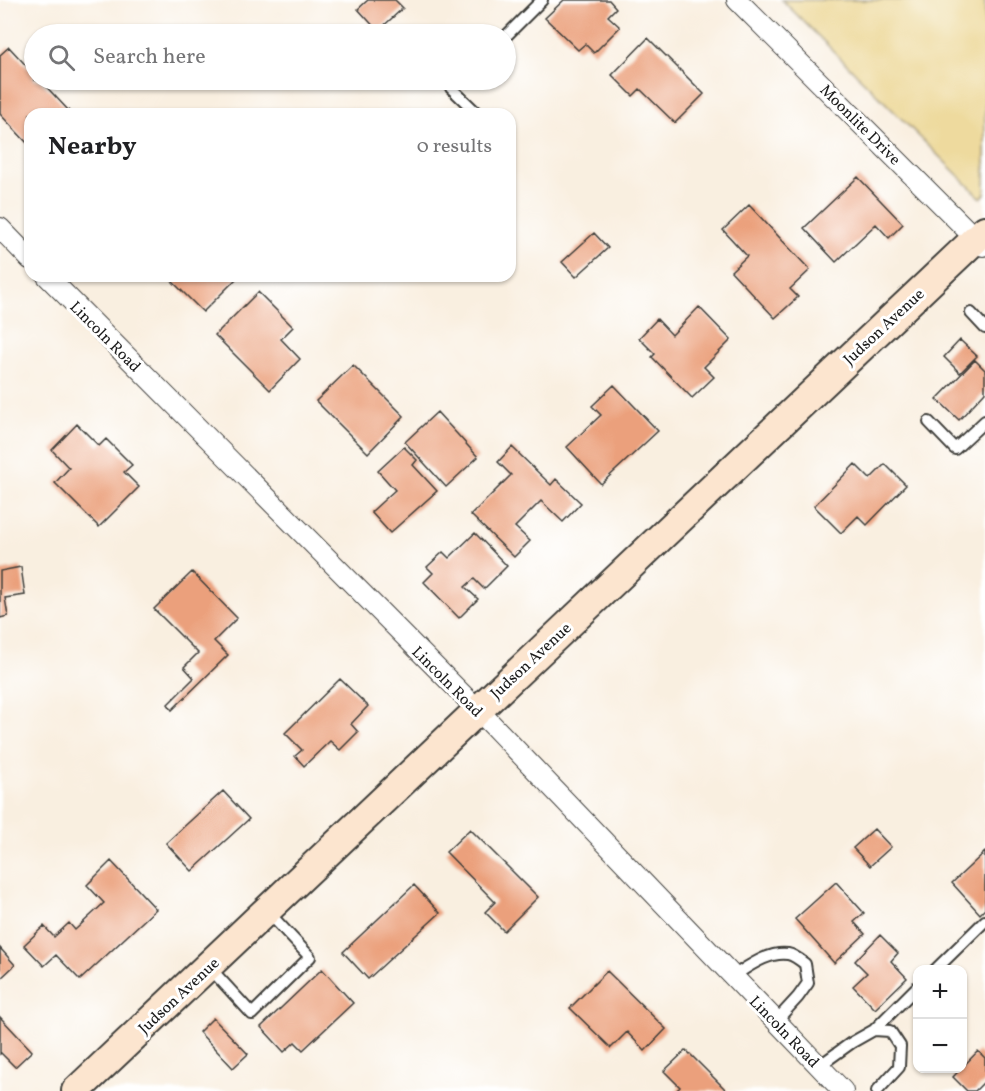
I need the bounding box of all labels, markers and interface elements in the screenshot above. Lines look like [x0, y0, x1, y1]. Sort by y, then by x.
search box [24, 24, 516, 90]
icon: search [45, 41, 78, 74]
text: Search here [93, 42, 206, 73]
street label: Moonlite Drive [814, 80, 905, 171]
text: Nearby [48, 129, 137, 165]
text: 0 results [417, 133, 492, 161]
street label: Judson Avenue [839, 284, 930, 371]
street label: Lincoln Road [64, 297, 145, 378]
street label: Judson Avenue [486, 618, 577, 705]
street label: Lincoln Road [406, 642, 487, 723]
street label: Judson Avenue [134, 953, 225, 1040]
map controls [913, 965, 967, 1073]
button: + [913, 965, 967, 1019]
street label: Lincoln Road [744, 991, 824, 1073]
button: − [913, 1019, 967, 1073]

